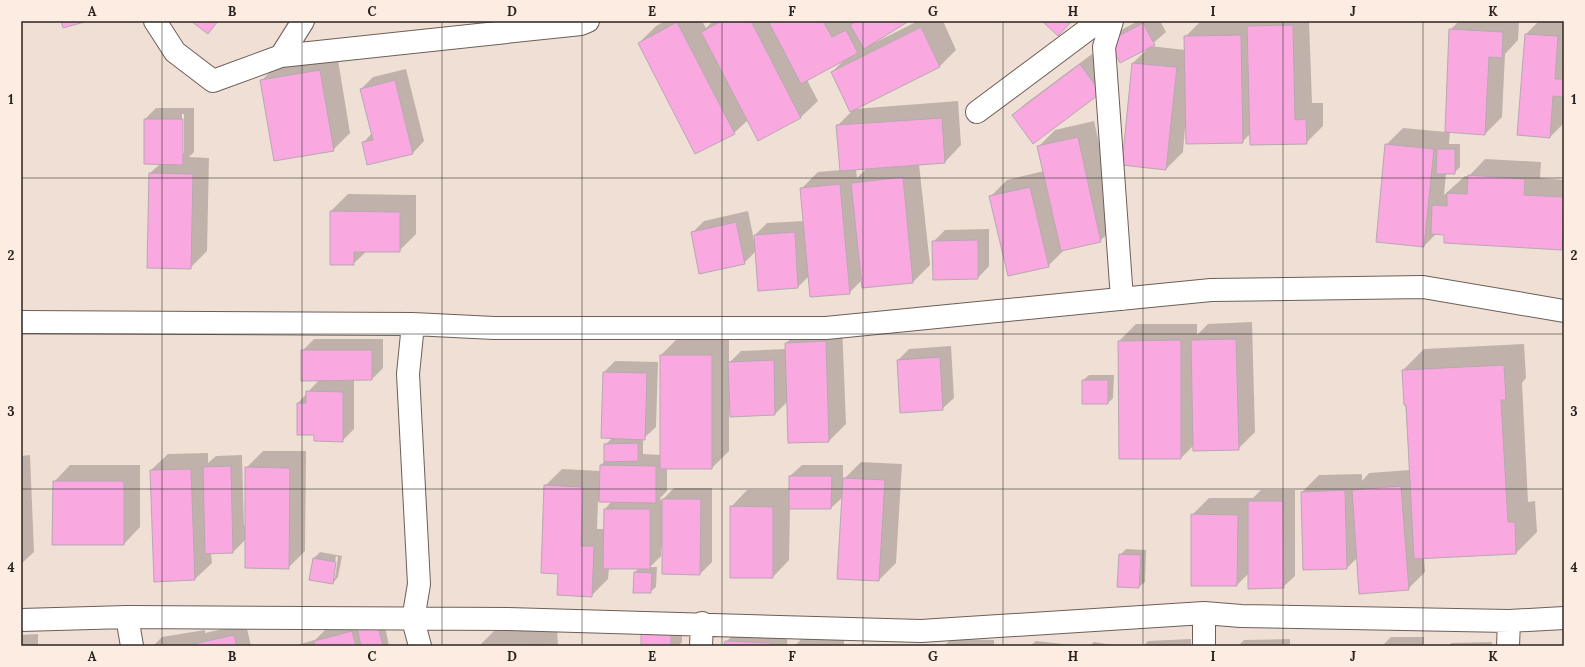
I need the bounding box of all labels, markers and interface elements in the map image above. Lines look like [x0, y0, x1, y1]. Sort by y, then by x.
text: A [88, 3, 97, 20]
text: B [228, 3, 237, 20]
text: C [368, 3, 377, 20]
text: D [507, 3, 517, 20]
text: E [648, 3, 656, 20]
text: F [788, 3, 796, 20]
text: G [928, 3, 938, 20]
text: H [1068, 3, 1078, 20]
text: I [1210, 3, 1216, 20]
text: J [1350, 3, 1356, 20]
text: K [1488, 3, 1498, 20]
text: 1 [8, 91, 14, 108]
text: 1 [1571, 91, 1577, 108]
text: 2 [8, 247, 15, 264]
text: 2 [1571, 247, 1578, 264]
text: 3 [7, 403, 15, 420]
text: 3 [1570, 403, 1578, 420]
text: 4 [7, 559, 15, 576]
text: 4 [1570, 559, 1578, 576]
text: A [88, 648, 97, 665]
text: B [228, 648, 237, 665]
text: C [368, 648, 377, 665]
text: D [507, 648, 517, 665]
text: E [648, 648, 656, 665]
text: F [788, 648, 796, 665]
text: G [928, 648, 938, 665]
text: H [1068, 648, 1078, 665]
text: I [1210, 648, 1216, 665]
text: J [1350, 648, 1356, 665]
text: K [1488, 648, 1498, 665]

